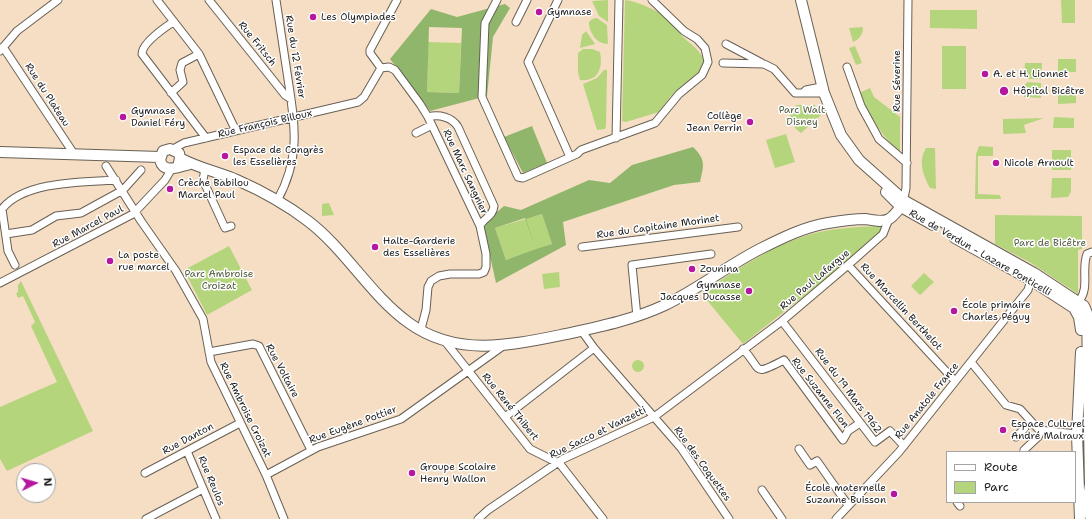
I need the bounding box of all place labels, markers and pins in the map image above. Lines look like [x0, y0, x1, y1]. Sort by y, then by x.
place label: Gymnase [547, 6, 592, 18]
marker: Gymnase [534, 7, 544, 17]
place label: Les Olympiades [321, 11, 396, 23]
marker: Les Olympiades [308, 12, 318, 22]
place label: A. et H. Lionnet [993, 68, 1068, 80]
marker: A. et H. Lionnet [980, 69, 990, 79]
marker: Hôpital Bicêtre [998, 85, 1010, 97]
place label: Hôpital Bicêtre [1013, 85, 1084, 97]
place label: Gymnase Daniel Féry [131, 105, 185, 128]
place label: Collège Jean Perrin [686, 110, 742, 134]
marker: Gymnase Daniel Féry [118, 112, 128, 122]
marker: Collège Jean Perrin [745, 117, 755, 127]
place label: Espace de Congrès les Esselières [233, 144, 324, 168]
marker: Espace de Congrès les Esselières [220, 151, 230, 161]
place label: Nicole Arnoult [1004, 157, 1074, 169]
marker: Nicole Arnoult [991, 158, 1001, 168]
place label: Crèche Babilou Marcel Paul [178, 177, 249, 200]
marker: Crèche Babilou Marcel Paul [165, 184, 175, 194]
place label: Halte-Garderie des Esselières [383, 235, 455, 258]
marker: Halte-Garderie des Esselières [370, 242, 380, 252]
place label: La poste rue marcel [118, 249, 170, 272]
marker: La poste rue marcel [105, 256, 115, 266]
place label: Zounina [700, 263, 738, 275]
marker: Zounina [687, 264, 697, 274]
place label: Gymnase Jacques Ducasse [660, 279, 741, 302]
marker: Gymnase Jacques Ducasse [744, 286, 754, 296]
place label: École primaire Charles Péguy [962, 299, 1031, 322]
marker: École primaire Charles Péguy [949, 306, 959, 316]
place label: Espace Culturel André Malraux [1011, 418, 1085, 442]
marker: Espace Culturel André Malraux [998, 425, 1008, 435]
place label: Groupe Scolaire Henry Wallon [420, 461, 496, 484]
marker: Groupe Scolaire Henry Wallon [407, 468, 417, 478]
place label: École maternelle Suzanne Buisson [805, 482, 886, 506]
marker: École maternelle Suzanne Buisson [889, 489, 899, 499]

